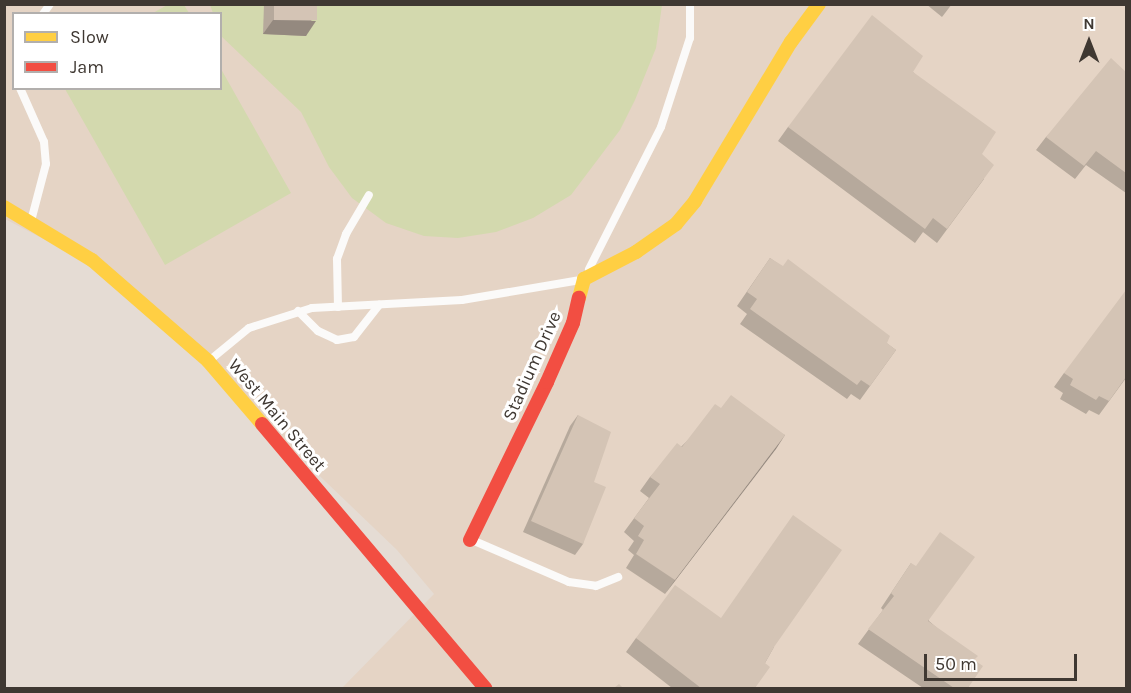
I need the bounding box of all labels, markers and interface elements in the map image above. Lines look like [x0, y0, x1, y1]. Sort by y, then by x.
legend [12, 12, 222, 90]
north arrow [1059, 12, 1119, 72]
text: N [1083, 14, 1095, 33]
text: Slow [70, 26, 109, 48]
text: Jam [70, 56, 104, 78]
street label: Stadium Drive [498, 308, 566, 424]
street label: West Main Street [224, 354, 330, 476]
scale bar [927, 642, 1080, 680]
text: 50 m [935, 653, 977, 675]

